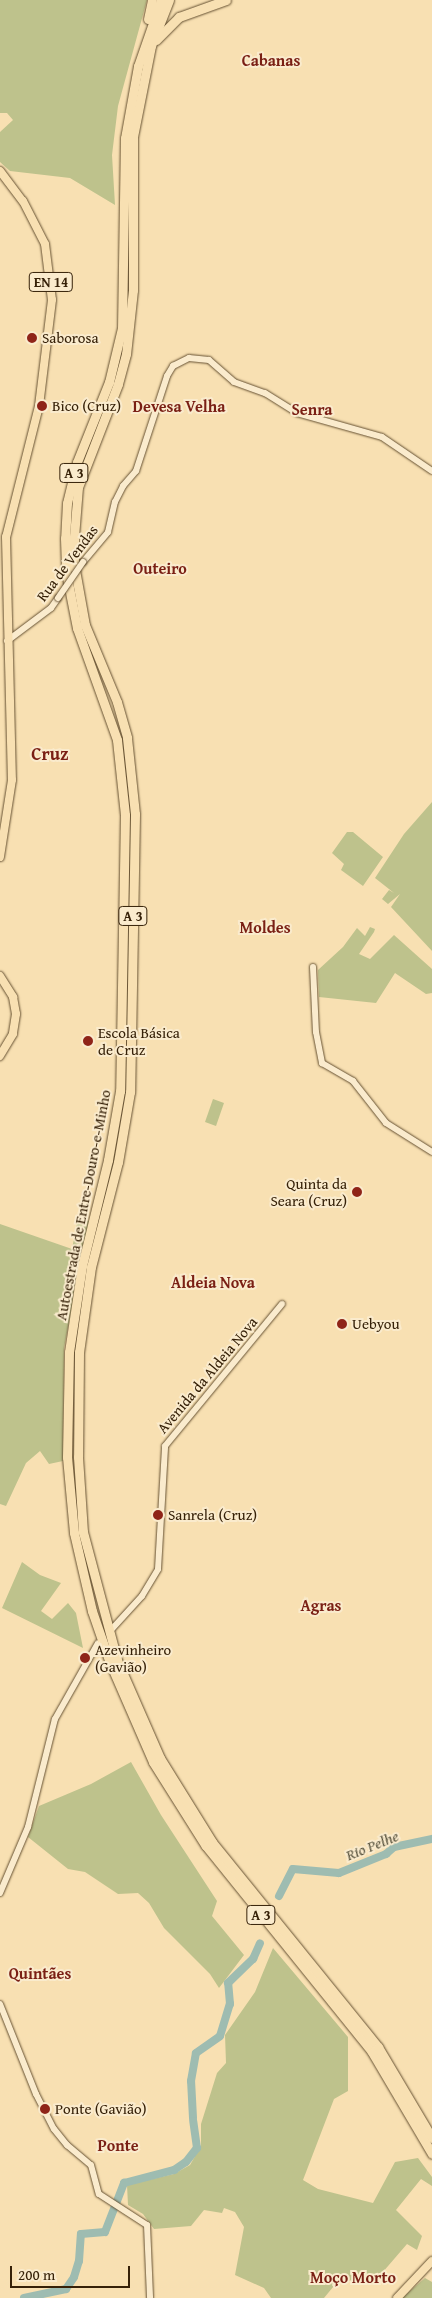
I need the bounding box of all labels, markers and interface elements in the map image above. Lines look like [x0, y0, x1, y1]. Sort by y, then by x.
district label: Cabanas [242, 50, 300, 70]
road number: EN 14 [28, 270, 74, 294]
place label: Saborosa [42, 329, 98, 347]
marker: Saborosa [26, 332, 38, 344]
district label: Devesa Velha [133, 396, 225, 416]
place label: Bico (Cruz) [52, 397, 121, 415]
district label: Senra [291, 399, 333, 419]
marker: Bico (Cruz) [36, 400, 48, 412]
road number: A 3 [59, 462, 89, 484]
street label: Rua de Vendas [32, 521, 102, 605]
district label: Outeiro [133, 558, 187, 578]
district label: Cruz [31, 743, 69, 765]
road number: A 3 [118, 904, 148, 928]
district label: Moldes [239, 917, 291, 937]
place label: Escola Básica de Cruz [98, 1023, 180, 1058]
marker: Escola Básica de Cruz [82, 1035, 94, 1047]
street label: Autoestrada de Entre-Douro-e-Minho [52, 1088, 114, 1322]
place label: Quinta da Seara (Cruz) [270, 1174, 347, 1209]
marker: Quinta da Seara (Cruz) [351, 1186, 363, 1198]
district label: Aldeia Nova [171, 1272, 255, 1292]
street label: Avenida da Aldeia Nova [153, 1313, 261, 1437]
place label: Uebyou [352, 1315, 400, 1333]
marker: Uebyou [336, 1318, 348, 1330]
place label: Sanrela (Cruz) [168, 1506, 257, 1524]
marker: Sanrela (Cruz) [152, 1509, 164, 1521]
district label: Agras [301, 1595, 341, 1615]
place label: Azevinheiro (Gavião) [95, 1640, 171, 1675]
marker: Azevinheiro (Gavião) [79, 1652, 91, 1664]
water label: Rio Pelhe [343, 1826, 401, 1864]
road number: A 3 [246, 1904, 276, 1926]
district label: Quintães [9, 1963, 71, 1983]
place label: Ponte (Gavião) [55, 2100, 147, 2118]
marker: Ponte (Gavião) [39, 2103, 51, 2115]
district label: Ponte [97, 2135, 139, 2155]
scale bar [12, 2256, 132, 2288]
text: 200 m [18, 2264, 55, 2285]
district label: Moço Morto [310, 2267, 396, 2287]

